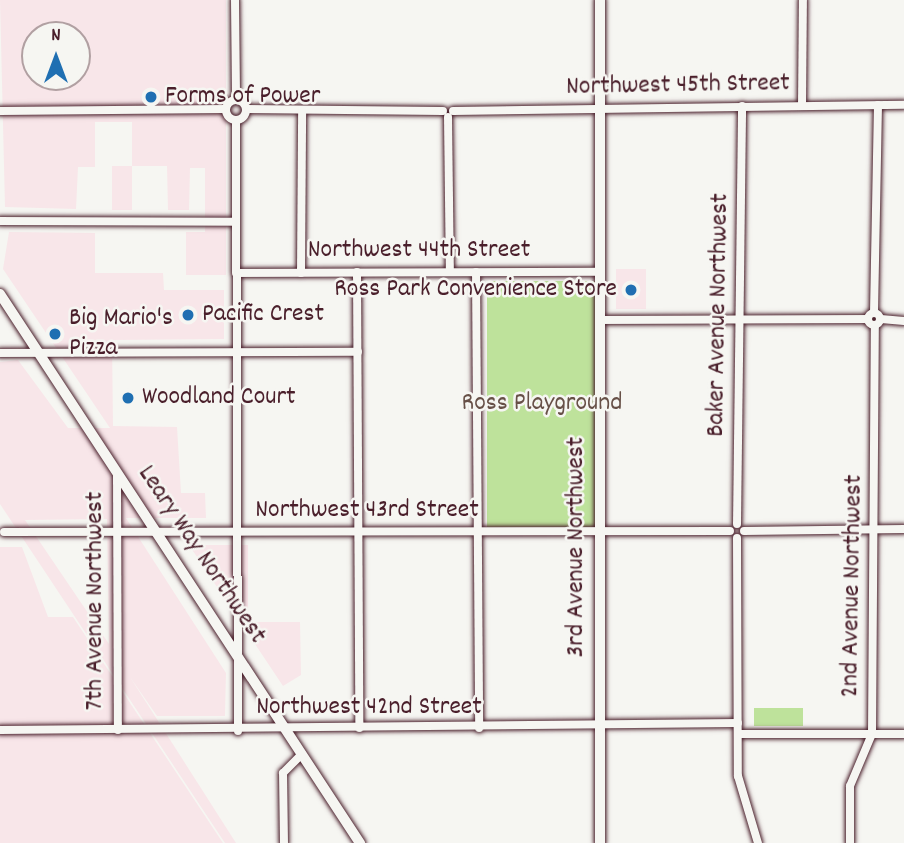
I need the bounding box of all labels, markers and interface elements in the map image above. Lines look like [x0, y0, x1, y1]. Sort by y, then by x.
north arrow [21, 21, 91, 91]
text: N [51, 23, 61, 50]
street label: Northwest 45th Street [566, 68, 790, 104]
place label: Forms of Power [165, 81, 320, 113]
marker: Forms of Power [143, 89, 159, 105]
street label: Baker Avenue Northwest [701, 193, 737, 437]
street label: Northwest 44th Street [308, 235, 530, 267]
place label: Ross Park Convenience Store [334, 274, 617, 306]
marker: Ross Park Convenience Store [623, 282, 639, 298]
place label: Pacific Crest [202, 299, 324, 331]
place label: Big Mario's Pizza [69, 303, 173, 364]
marker: Pacific Crest [180, 307, 196, 323]
marker: Big Mario's Pizza [47, 326, 63, 342]
place label: Woodland Court [142, 382, 296, 414]
park label: Ross Playground [462, 388, 622, 420]
marker: Woodland Court [120, 390, 136, 406]
street label: 3rd Avenue Northwest [561, 437, 593, 657]
street label: Leary Way Northwest [130, 460, 272, 650]
street label: 2nd Avenue Northwest [835, 474, 871, 698]
street label: 7th Avenue Northwest [80, 492, 112, 710]
street label: Northwest 43rd Street [255, 495, 479, 527]
street label: Northwest 42nd Street [256, 692, 482, 724]

